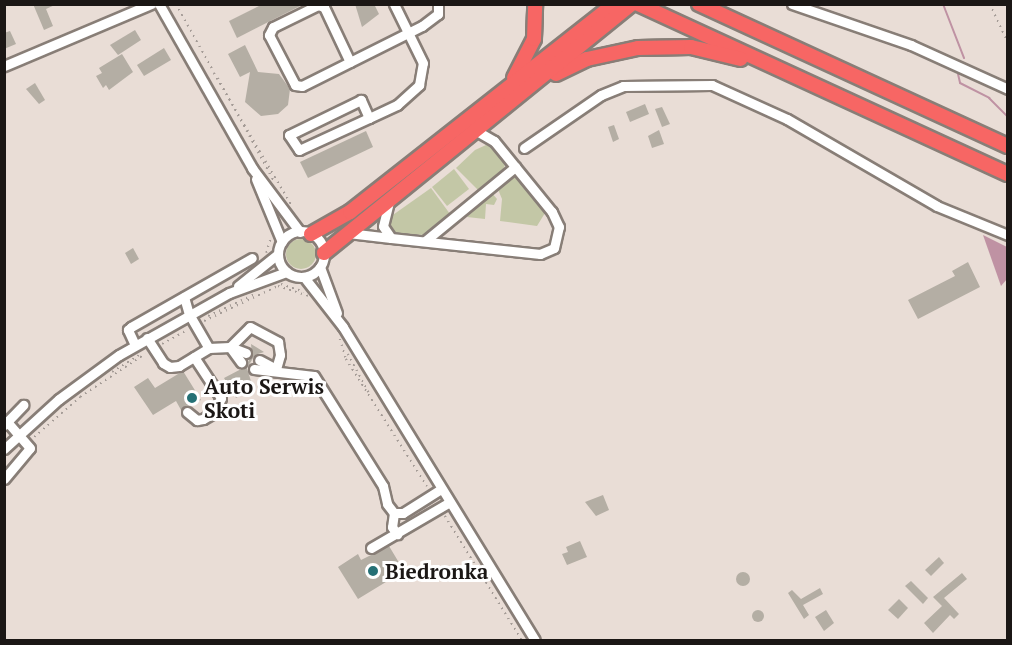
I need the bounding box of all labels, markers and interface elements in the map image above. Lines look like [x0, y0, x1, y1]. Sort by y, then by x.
place label: Auto Serwis Skoti [204, 373, 324, 423]
marker: Auto Serwis Skoti [185, 391, 199, 405]
place label: Biedronka [385, 558, 488, 584]
marker: Biedronka [366, 564, 380, 578]

